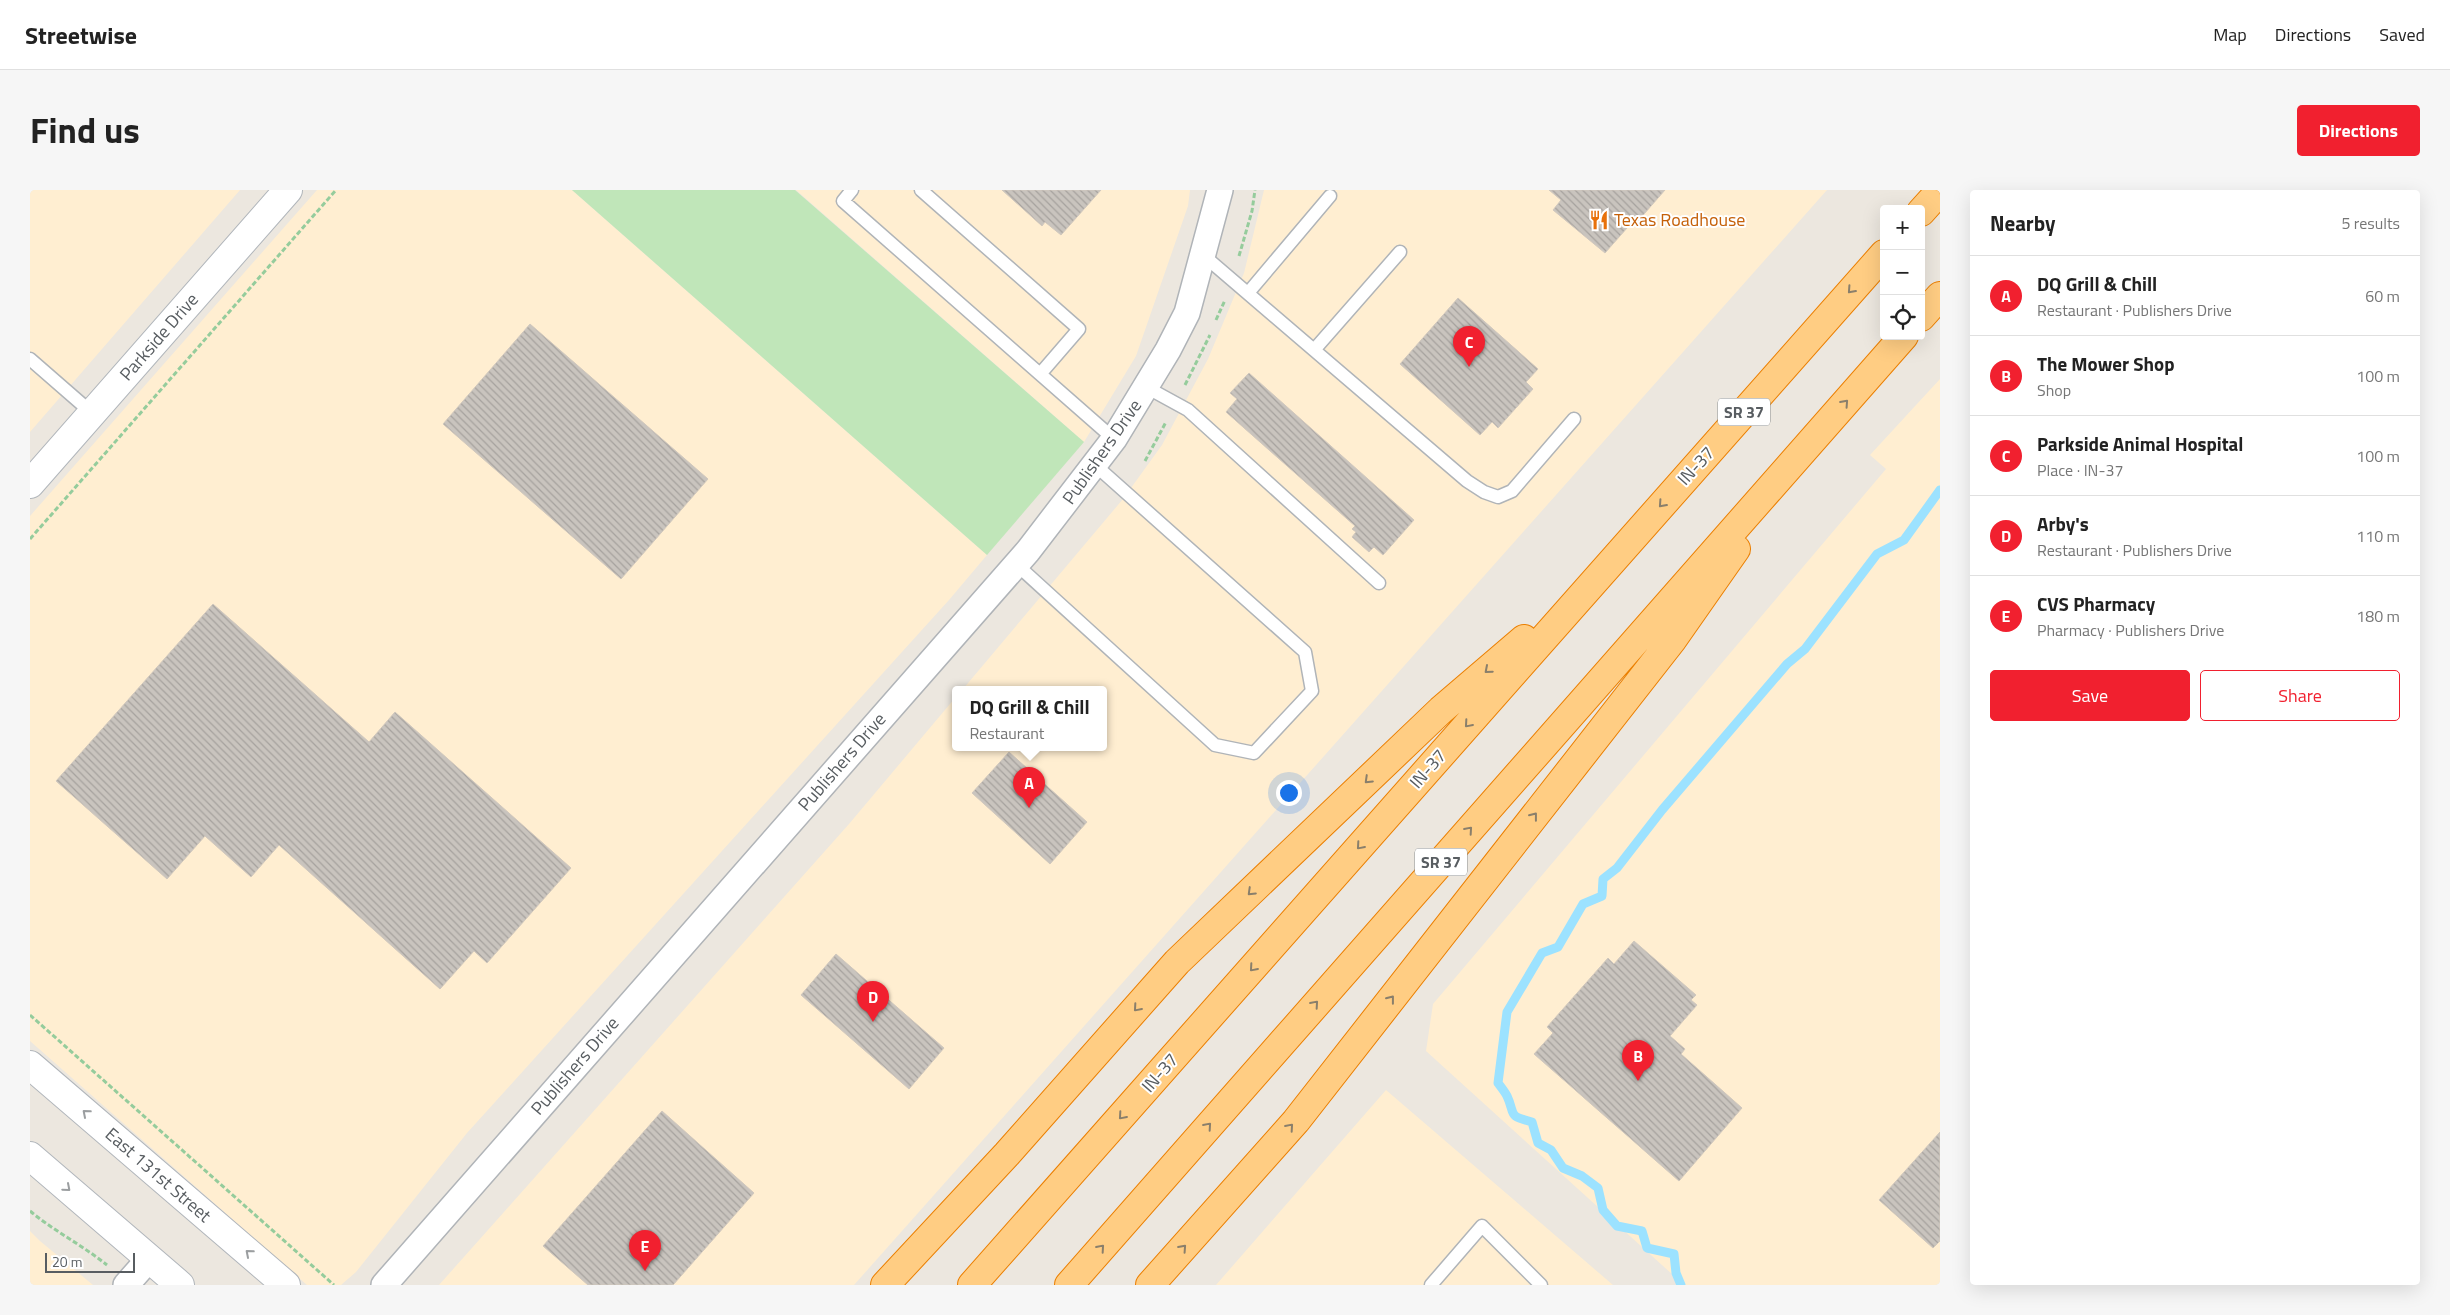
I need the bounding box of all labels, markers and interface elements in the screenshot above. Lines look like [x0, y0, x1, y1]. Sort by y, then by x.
text: Streetwise [25, 17, 137, 53]
text: Map [2213, 21, 2247, 48]
text: Directions [2275, 21, 2351, 48]
text: Saved [2379, 21, 2425, 48]
text: Find us [30, 103, 140, 157]
button: Directions [2297, 105, 2420, 156]
map controls [1880, 205, 1925, 340]
button: + [1880, 205, 1925, 250]
place label: Texas Roadhouse [1614, 206, 1745, 233]
text: Nearby [1990, 207, 2055, 239]
restaurant icon: Texas Roadhouse [1588, 209, 1610, 231]
text: 5 results [2341, 211, 2400, 235]
button: − [1880, 250, 1925, 295]
text: DQ Grill & Chill [2037, 269, 2157, 298]
text: A [2001, 284, 2011, 308]
text: 60 m [2365, 284, 2400, 308]
one-way arrow [1848, 285, 1857, 294]
street label: Parkside Drive [113, 287, 204, 387]
button: locate [1880, 295, 1925, 340]
text: Restaurant · Publishers Drive [2037, 298, 2232, 322]
pin: C [1453, 326, 1485, 367]
text: The Mower Shop [2037, 349, 2175, 378]
text: B [2001, 364, 2011, 388]
text: 100 m [2356, 364, 2400, 388]
text: Shop [2037, 378, 2071, 402]
street label: Publishers Drive [1055, 394, 1148, 510]
road number: SR 37 [1718, 398, 1770, 426]
one-way arrow [1839, 399, 1848, 408]
text: Parkside Animal Hospital [2037, 429, 2243, 458]
street label: IN-37 [1671, 440, 1721, 491]
text: C [2002, 444, 2010, 468]
text: 100 m [2356, 444, 2400, 468]
text: Place · IN-37 [2037, 458, 2123, 482]
one-way arrow [1659, 498, 1668, 507]
text: Arby's [2037, 509, 2089, 538]
text: D [2001, 524, 2011, 548]
text: 110 m [2356, 524, 2400, 548]
text: Restaurant · Publishers Drive [2037, 538, 2232, 562]
text: CVS Pharmacy [2037, 589, 2155, 618]
text: E [2002, 604, 2010, 628]
text: 180 m [2356, 604, 2400, 628]
text: Pharmacy · Publishers Drive [2037, 618, 2224, 642]
one-way arrow [1484, 664, 1493, 673]
button: Save [1990, 670, 2190, 721]
button: Share [2200, 670, 2400, 721]
popup [952, 686, 1107, 751]
text: DQ Grill & Chill [969, 692, 1090, 721]
street label: Publishers Drive [791, 706, 892, 817]
one-way arrow [1464, 718, 1473, 727]
text: Restaurant [969, 721, 1044, 745]
street label: IN-37 [1403, 743, 1452, 794]
pin: A [1013, 767, 1045, 808]
one-way arrow [1365, 774, 1374, 783]
your location [1276, 780, 1302, 806]
one-way arrow [1529, 813, 1537, 822]
one-way arrow [1463, 826, 1472, 835]
one-way arrow [1357, 840, 1366, 849]
road number: SR 37 [1415, 849, 1467, 876]
one-way arrow [1247, 886, 1256, 895]
one-way arrow [1249, 962, 1258, 971]
pin: D [857, 981, 889, 1022]
one-way arrow [1385, 995, 1394, 1005]
one-way arrow [1310, 1001, 1319, 1010]
one-way arrow [1133, 1002, 1142, 1011]
street label: Publishers Drive [524, 1010, 625, 1121]
pin: B [1622, 1040, 1654, 1081]
street label: IN-37 [1135, 1047, 1184, 1098]
one-way arrow [82, 1110, 91, 1119]
one-way arrow [1119, 1110, 1128, 1119]
street label: East 131st Street [99, 1121, 218, 1229]
one-way arrow [1202, 1123, 1211, 1132]
one-way arrow [1285, 1123, 1294, 1132]
one-way arrow [61, 1182, 70, 1191]
pin: E [629, 1230, 661, 1271]
one-way arrow [1095, 1245, 1104, 1254]
one-way arrow [1177, 1245, 1186, 1254]
scale bar [45, 1250, 135, 1273]
one-way arrow [245, 1250, 254, 1259]
text: 20 m [52, 1251, 82, 1272]

